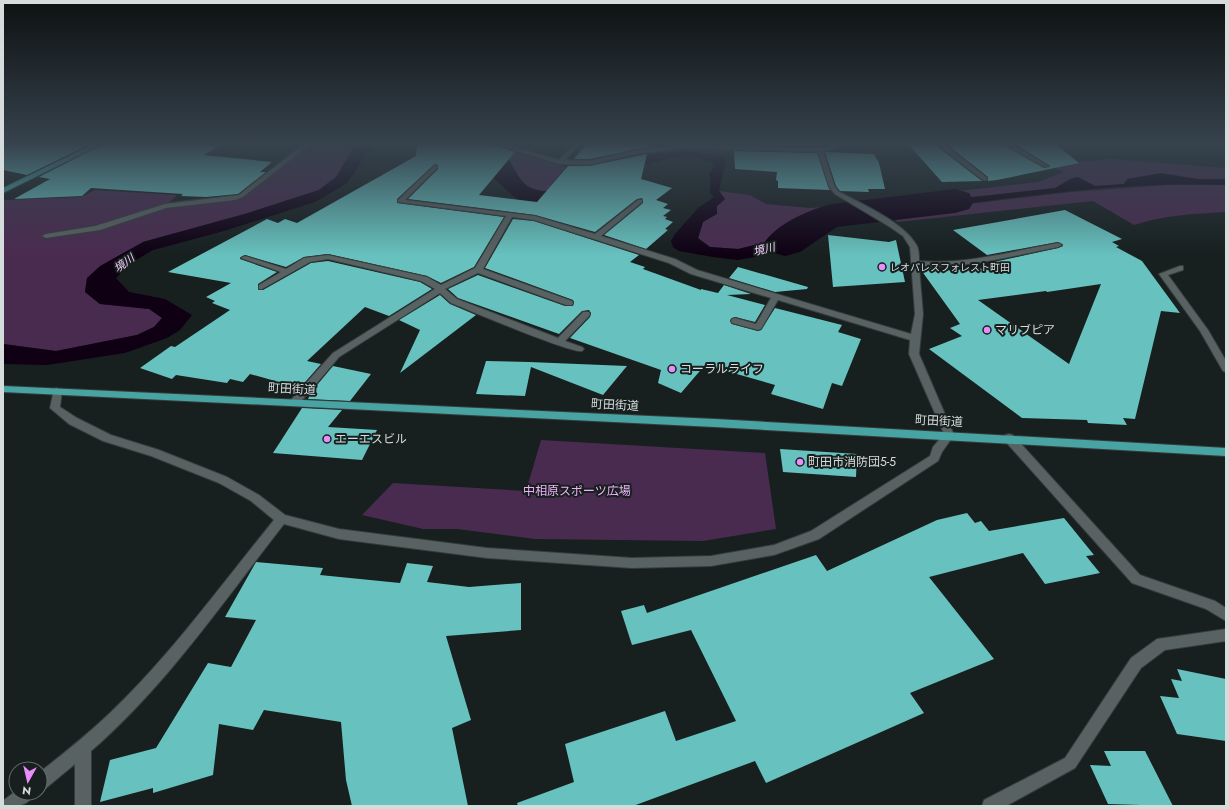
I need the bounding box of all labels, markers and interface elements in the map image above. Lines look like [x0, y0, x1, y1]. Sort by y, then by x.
water label: 境川 [751, 238, 778, 259]
water label: 境川 [110, 249, 138, 276]
place label: レオパレスフォレスト町田 [890, 260, 1010, 275]
marker: レオパレスフォレスト町田 [877, 262, 887, 272]
place label: マリブピア [995, 321, 1055, 339]
marker: マリブピア [982, 325, 992, 335]
place label: コーラルライフ [680, 360, 764, 378]
marker: コーラルライフ [667, 364, 677, 374]
street label: 町田街道 [268, 379, 316, 399]
street label: 町田街道 [591, 395, 639, 415]
street label: 町田街道 [915, 411, 963, 431]
place label: エーエスビル [335, 430, 407, 448]
marker: エーエスビル [322, 434, 332, 444]
place label: 町田市消防団5-5 [808, 453, 896, 471]
marker: 町田市消防団5-5 [795, 457, 805, 467]
park label: 中相原スポーツ広場 [523, 482, 631, 500]
north arrow [8, 761, 48, 801]
text: N [21, 782, 32, 799]

